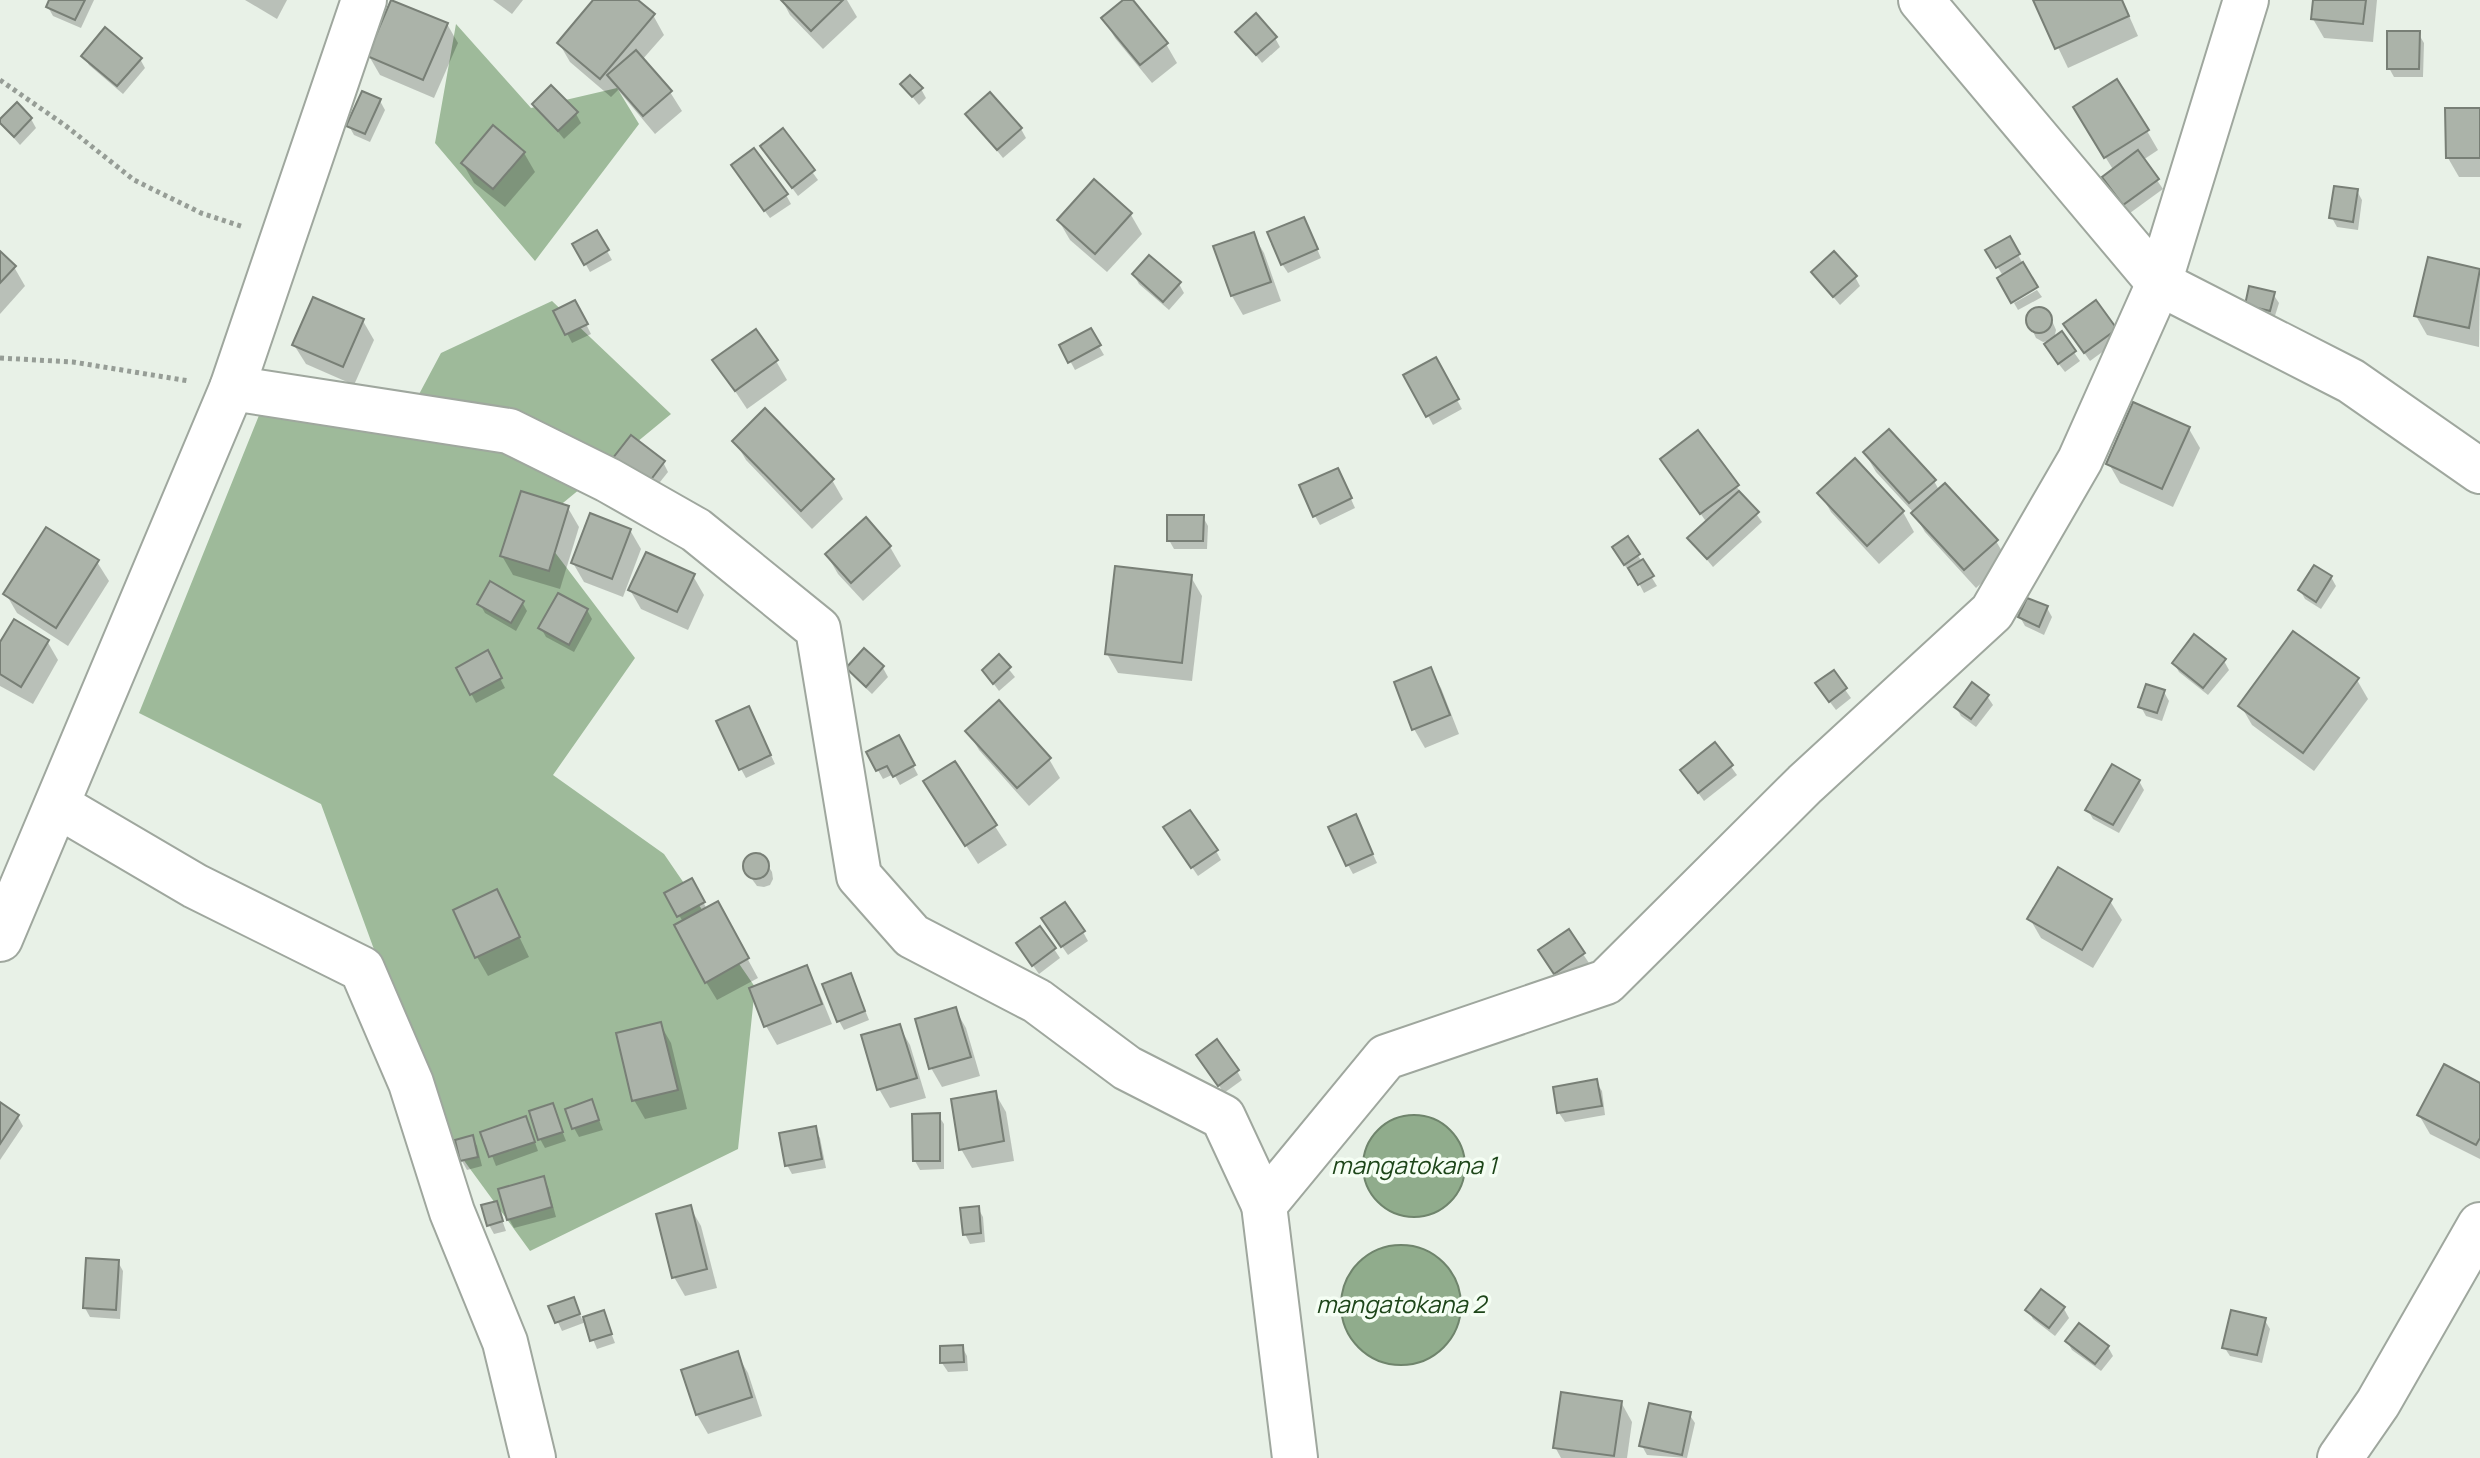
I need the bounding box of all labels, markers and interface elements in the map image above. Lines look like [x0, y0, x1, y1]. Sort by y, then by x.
water label: mangatokana 1 [1331, 1148, 1499, 1181]
water label: mangatokana 2 [1316, 1287, 1488, 1320]

